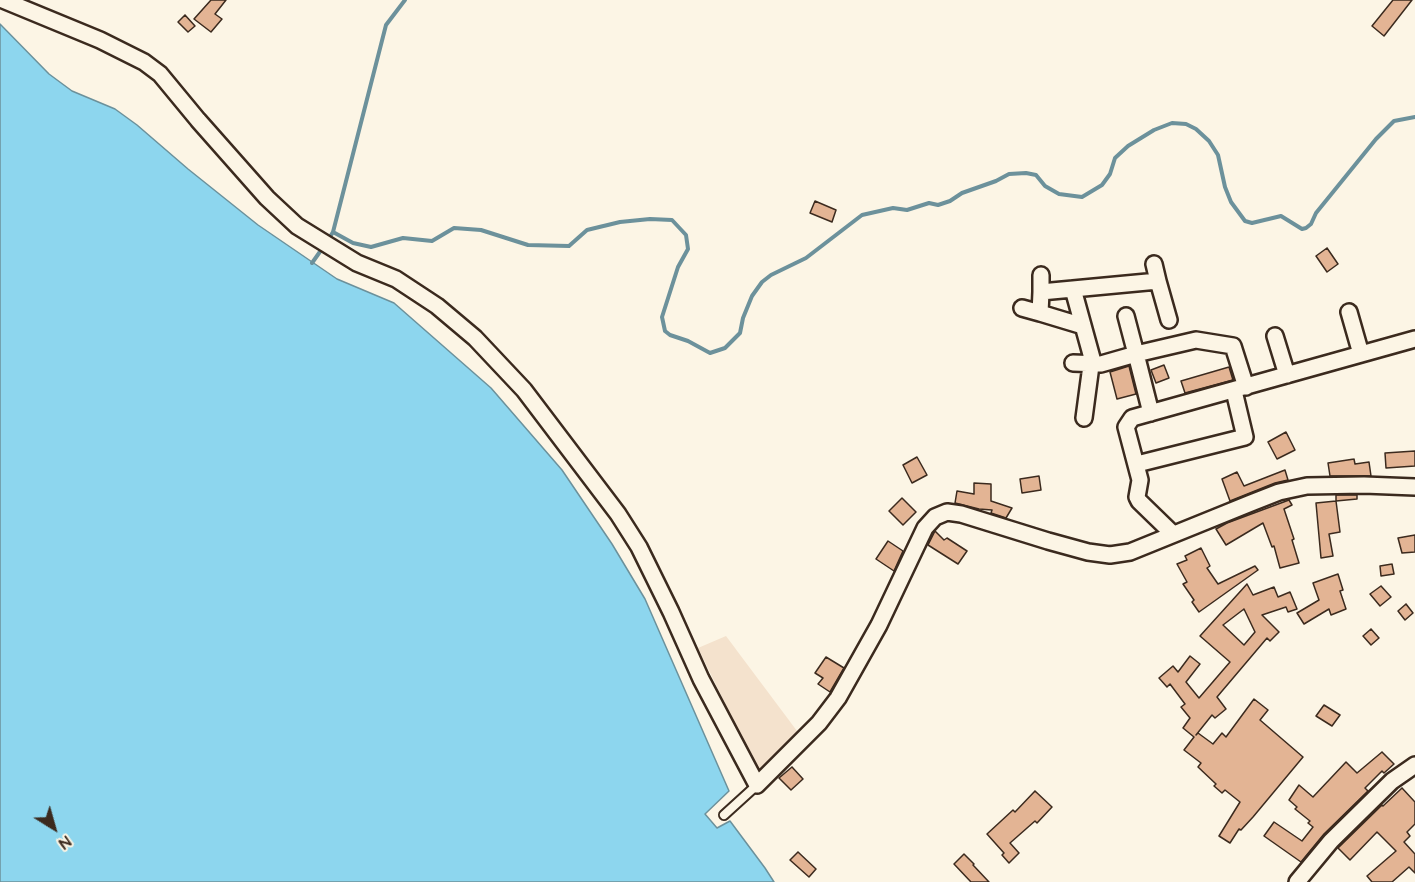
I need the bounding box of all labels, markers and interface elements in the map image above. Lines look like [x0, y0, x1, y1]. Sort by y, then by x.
north arrow [24, 798, 84, 858]
text: N [54, 831, 75, 854]

